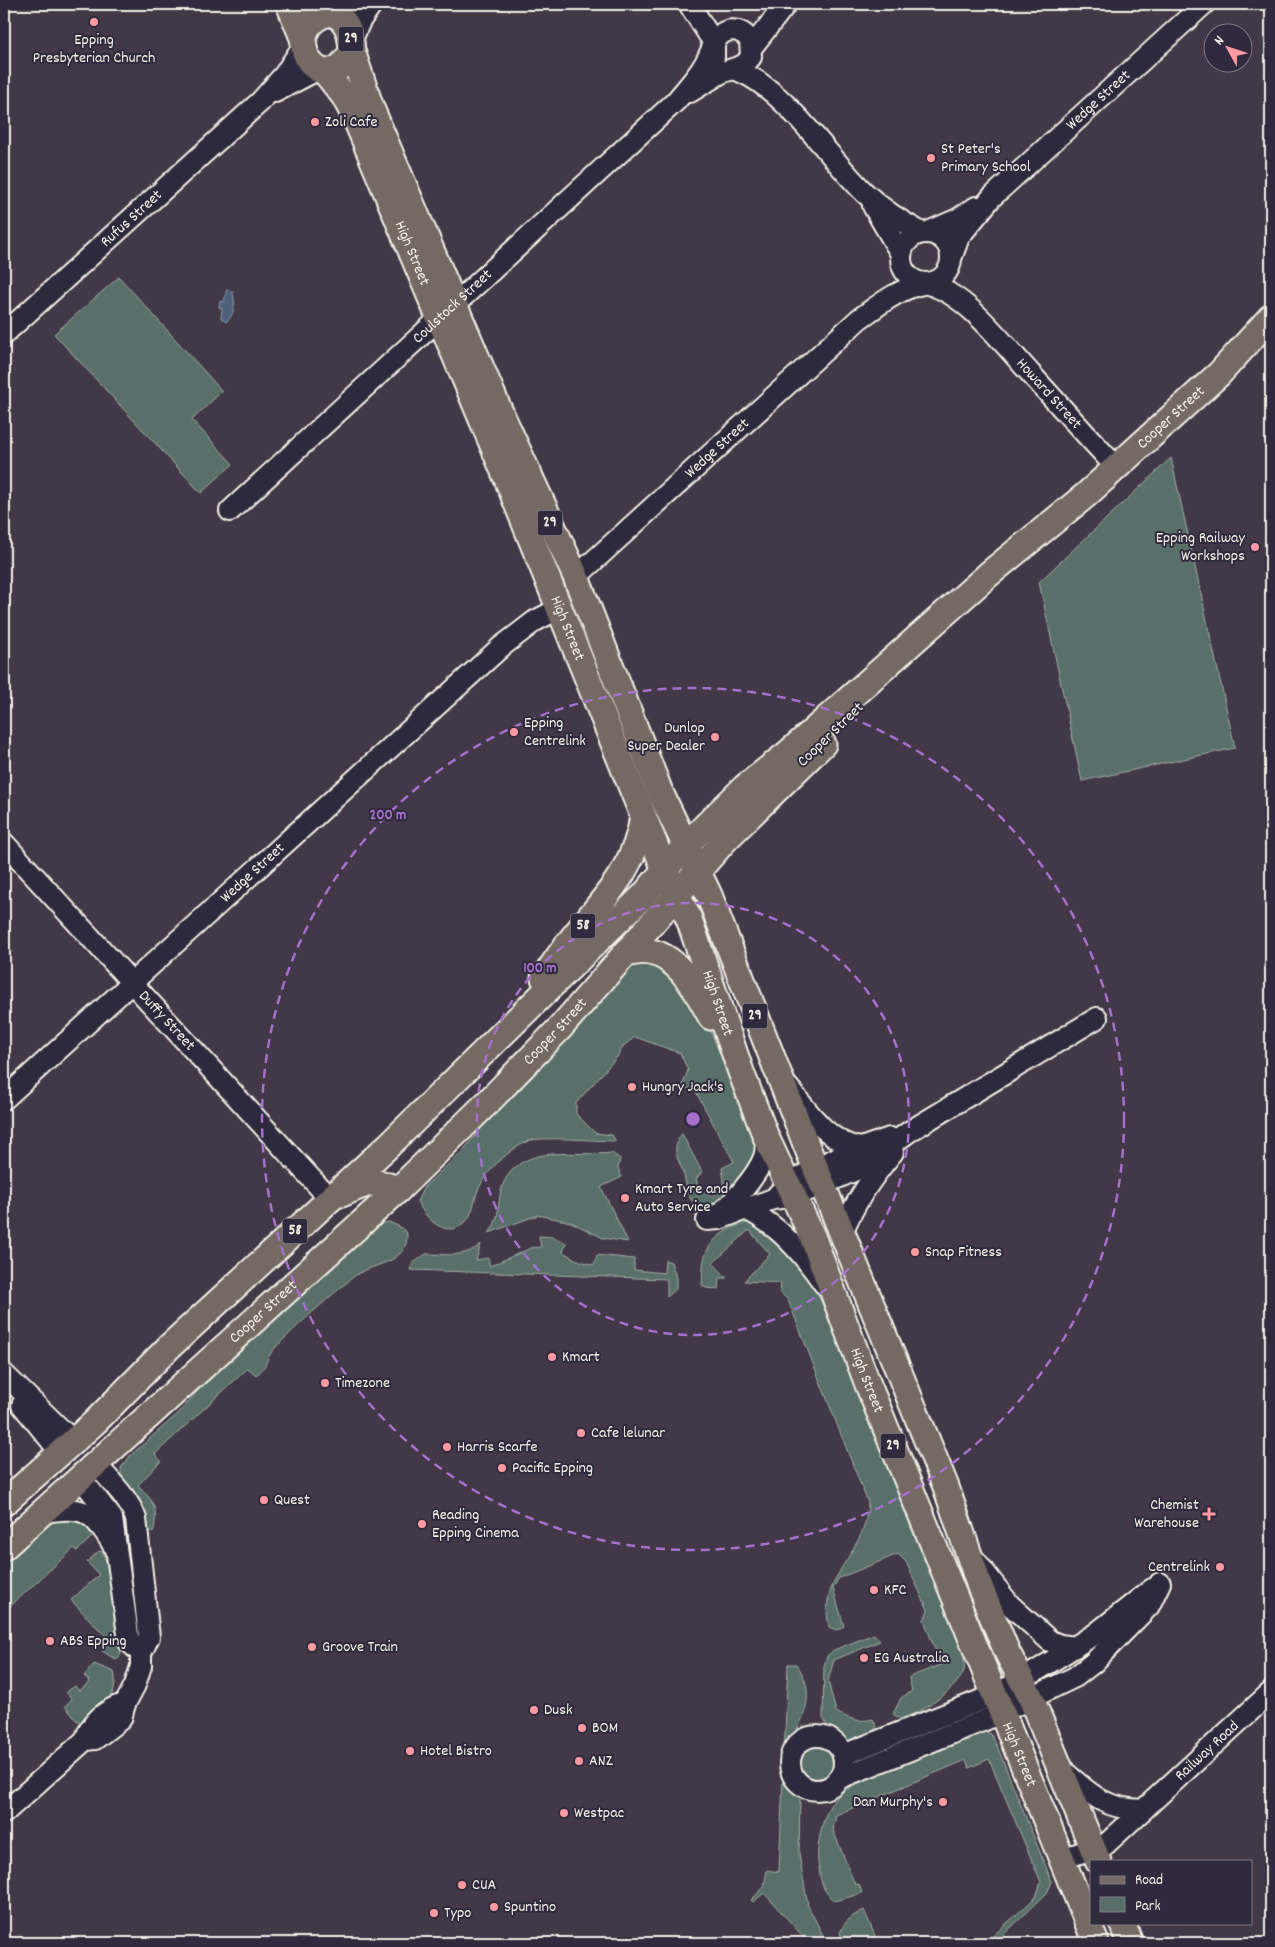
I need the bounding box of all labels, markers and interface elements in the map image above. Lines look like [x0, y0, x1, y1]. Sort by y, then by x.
marker: Epping Presbyterian Church [88, 16, 100, 28]
north arrow [1202, 22, 1252, 72]
road number: 29 [338, 26, 364, 52]
place label: Epping Presbyterian Church [33, 29, 155, 70]
text: N [1210, 32, 1230, 50]
street label: Wedge Street [1061, 65, 1136, 136]
place label: Zoli Cafe [325, 111, 378, 134]
marker: Zoli Cafe [309, 116, 321, 128]
place label: St Peter's Primary School [941, 138, 1031, 179]
marker: St Peter's Primary School [925, 152, 937, 164]
street label: Rufus Street [95, 184, 168, 253]
street label: High Street [388, 217, 436, 289]
street label: Coulstock Street [407, 264, 497, 349]
street label: Howard Street [1010, 353, 1087, 434]
street label: Cooper Street [1132, 380, 1210, 455]
street label: Wedge Street [680, 413, 755, 484]
road number: 29 [538, 510, 562, 536]
place label: Epping Railway Workshops [1156, 527, 1246, 568]
marker: Epping Railway Workshops [1249, 541, 1261, 553]
street label: High Street [544, 592, 591, 664]
street label: Cooper Street [792, 697, 870, 773]
place label: Epping Centrelink [524, 712, 586, 753]
place label: Dunlop Super Dealer [627, 717, 705, 758]
marker: Epping Centrelink [508, 726, 520, 738]
marker: Dunlop Super Dealer [709, 731, 721, 743]
text: 200 m [370, 805, 406, 827]
street label: Wedge Street [215, 837, 290, 908]
road number: 58 [570, 914, 596, 938]
text: 100 m [523, 958, 557, 980]
street label: High Street [696, 967, 739, 1039]
street label: Duffy Street [133, 985, 201, 1056]
street label: Cooper Street [518, 993, 593, 1071]
road number: 29 [742, 1004, 768, 1028]
place label: Hungry Jack's [642, 1076, 724, 1099]
marker: Hungry Jack's [626, 1081, 638, 1093]
centre of rings [684, 1110, 702, 1128]
place label: Kmart Tyre and Auto Service [635, 1178, 728, 1219]
marker: Kmart Tyre and Auto Service [619, 1192, 631, 1204]
road number: 58 [282, 1218, 308, 1244]
place label: Snap Fitness [925, 1241, 1002, 1264]
marker: Snap Fitness [909, 1246, 921, 1258]
street label: Cooper Street [224, 1275, 303, 1349]
street label: High Street [844, 1345, 890, 1416]
place label: Kmart [562, 1346, 600, 1369]
marker: Kmart [546, 1351, 558, 1363]
place label: Timezone [335, 1372, 390, 1395]
marker: Timezone [319, 1377, 331, 1389]
place label: Cafe lelunar [591, 1422, 665, 1445]
marker: Cafe lelunar [575, 1427, 587, 1439]
road number: 29 [880, 1434, 906, 1458]
place label: Harris Scarfe [457, 1436, 538, 1459]
marker: Harris Scarfe [441, 1441, 453, 1453]
place label: Pacific Epping [512, 1457, 593, 1480]
marker: Pacific Epping [496, 1462, 508, 1474]
place label: Quest [274, 1489, 310, 1512]
marker: Quest [258, 1494, 270, 1506]
place label: Chemist Warehouse [1134, 1494, 1199, 1535]
place label: Reading Epping Cinema [432, 1504, 519, 1545]
marker: Chemist Warehouse [1203, 1508, 1215, 1520]
marker: Reading Epping Cinema [416, 1518, 428, 1530]
place label: Centrelink [1148, 1556, 1210, 1579]
marker: Centrelink [1214, 1561, 1226, 1573]
place label: KFC [884, 1579, 907, 1602]
marker: KFC [868, 1584, 880, 1596]
place label: ABS Epping [60, 1630, 126, 1653]
marker: ABS Epping [44, 1635, 56, 1647]
place label: Groove Train [322, 1636, 398, 1659]
marker: Groove Train [306, 1641, 318, 1653]
place label: EG Australia [874, 1647, 949, 1670]
marker: EG Australia [858, 1652, 870, 1664]
place label: Dusk [544, 1699, 572, 1722]
marker: Dusk [528, 1704, 540, 1716]
street label: Railway Road [1170, 1715, 1244, 1786]
place label: BOM [592, 1717, 618, 1740]
street label: High Street [996, 1719, 1043, 1790]
marker: BOM [576, 1722, 588, 1734]
place label: Hotel Bistro [420, 1740, 492, 1763]
marker: Hotel Bistro [404, 1745, 416, 1757]
place label: ANZ [589, 1750, 613, 1773]
marker: ANZ [573, 1755, 585, 1767]
place label: Dan Murphy's [853, 1791, 933, 1814]
marker: Dan Murphy's [937, 1796, 949, 1808]
place label: Westpac [574, 1802, 624, 1825]
marker: Westpac [558, 1807, 570, 1819]
legend [1090, 1860, 1252, 1924]
text: Road [1135, 1870, 1163, 1892]
place label: CUA [472, 1874, 497, 1897]
marker: CUA [456, 1879, 468, 1891]
place label: Spuntino [504, 1896, 556, 1919]
text: Park [1135, 1896, 1161, 1918]
marker: Spuntino [488, 1901, 500, 1913]
place label: Typo [444, 1902, 471, 1925]
marker: Typo [428, 1907, 440, 1919]

